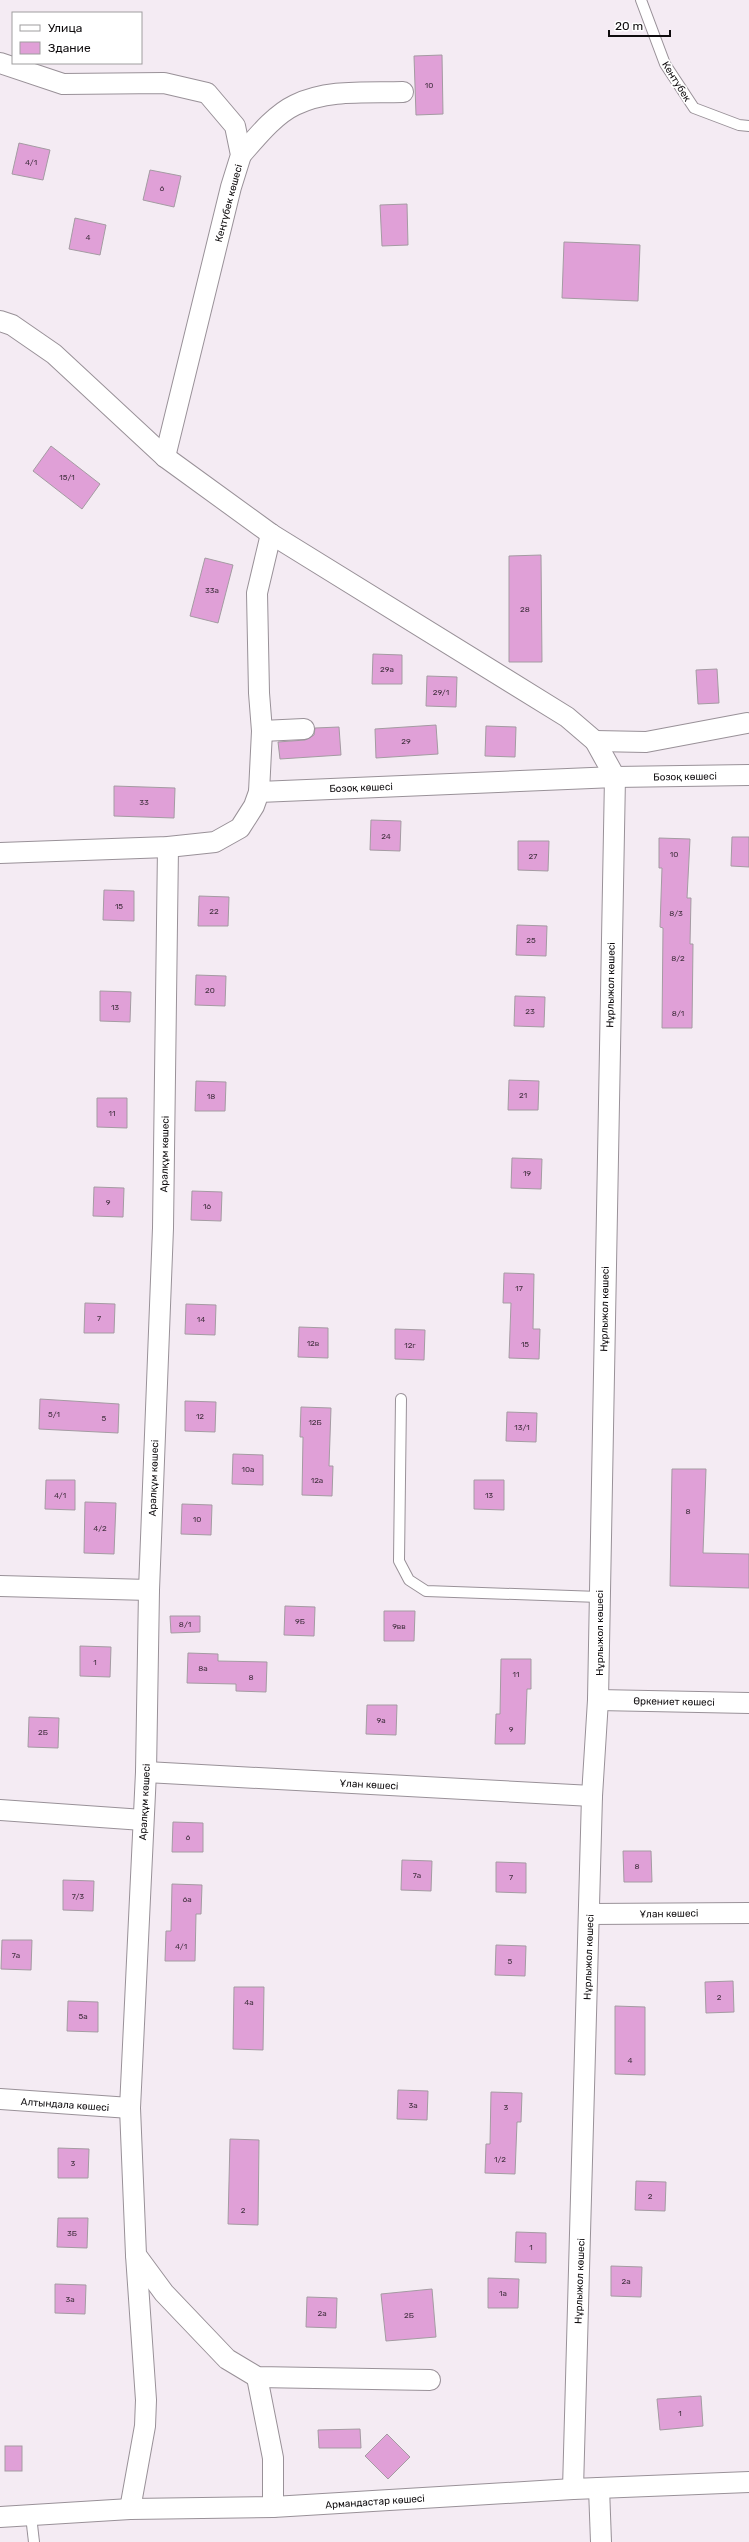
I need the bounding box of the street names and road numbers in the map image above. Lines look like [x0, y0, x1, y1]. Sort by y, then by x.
street label: Кентубек [659, 59, 694, 104]
street label: Кеңтүбек көшесі [213, 163, 245, 243]
street label: Бозоқ көшесі [653, 770, 717, 784]
street label: Бозоқ көшесі [329, 781, 393, 795]
street label: Нұрлыжол көшесі [604, 942, 618, 1028]
street label: Аралқұм көшесі [158, 1116, 172, 1192]
street label: Нұрлыжол көшесі [598, 1266, 612, 1352]
street label: Аралқұм көшесі [147, 1440, 161, 1517]
street label: Нұрлыжол көшесі [594, 1590, 606, 1676]
street label: Өркениет көшесі [633, 1695, 715, 1709]
street label: Аралқұм көшесі [137, 1763, 153, 1841]
street label: Ұлан көшесі [339, 1777, 399, 1793]
street label: Ұлан көшесі [639, 1907, 699, 1921]
street label: Нұрлыжол көшесі [582, 1914, 596, 2000]
street label: Алтындала көшесі [20, 2096, 110, 2114]
street label: Нұрлыжол көшесі [573, 2238, 587, 2324]
street label: Армандастар көшесі [325, 2493, 425, 2511]

